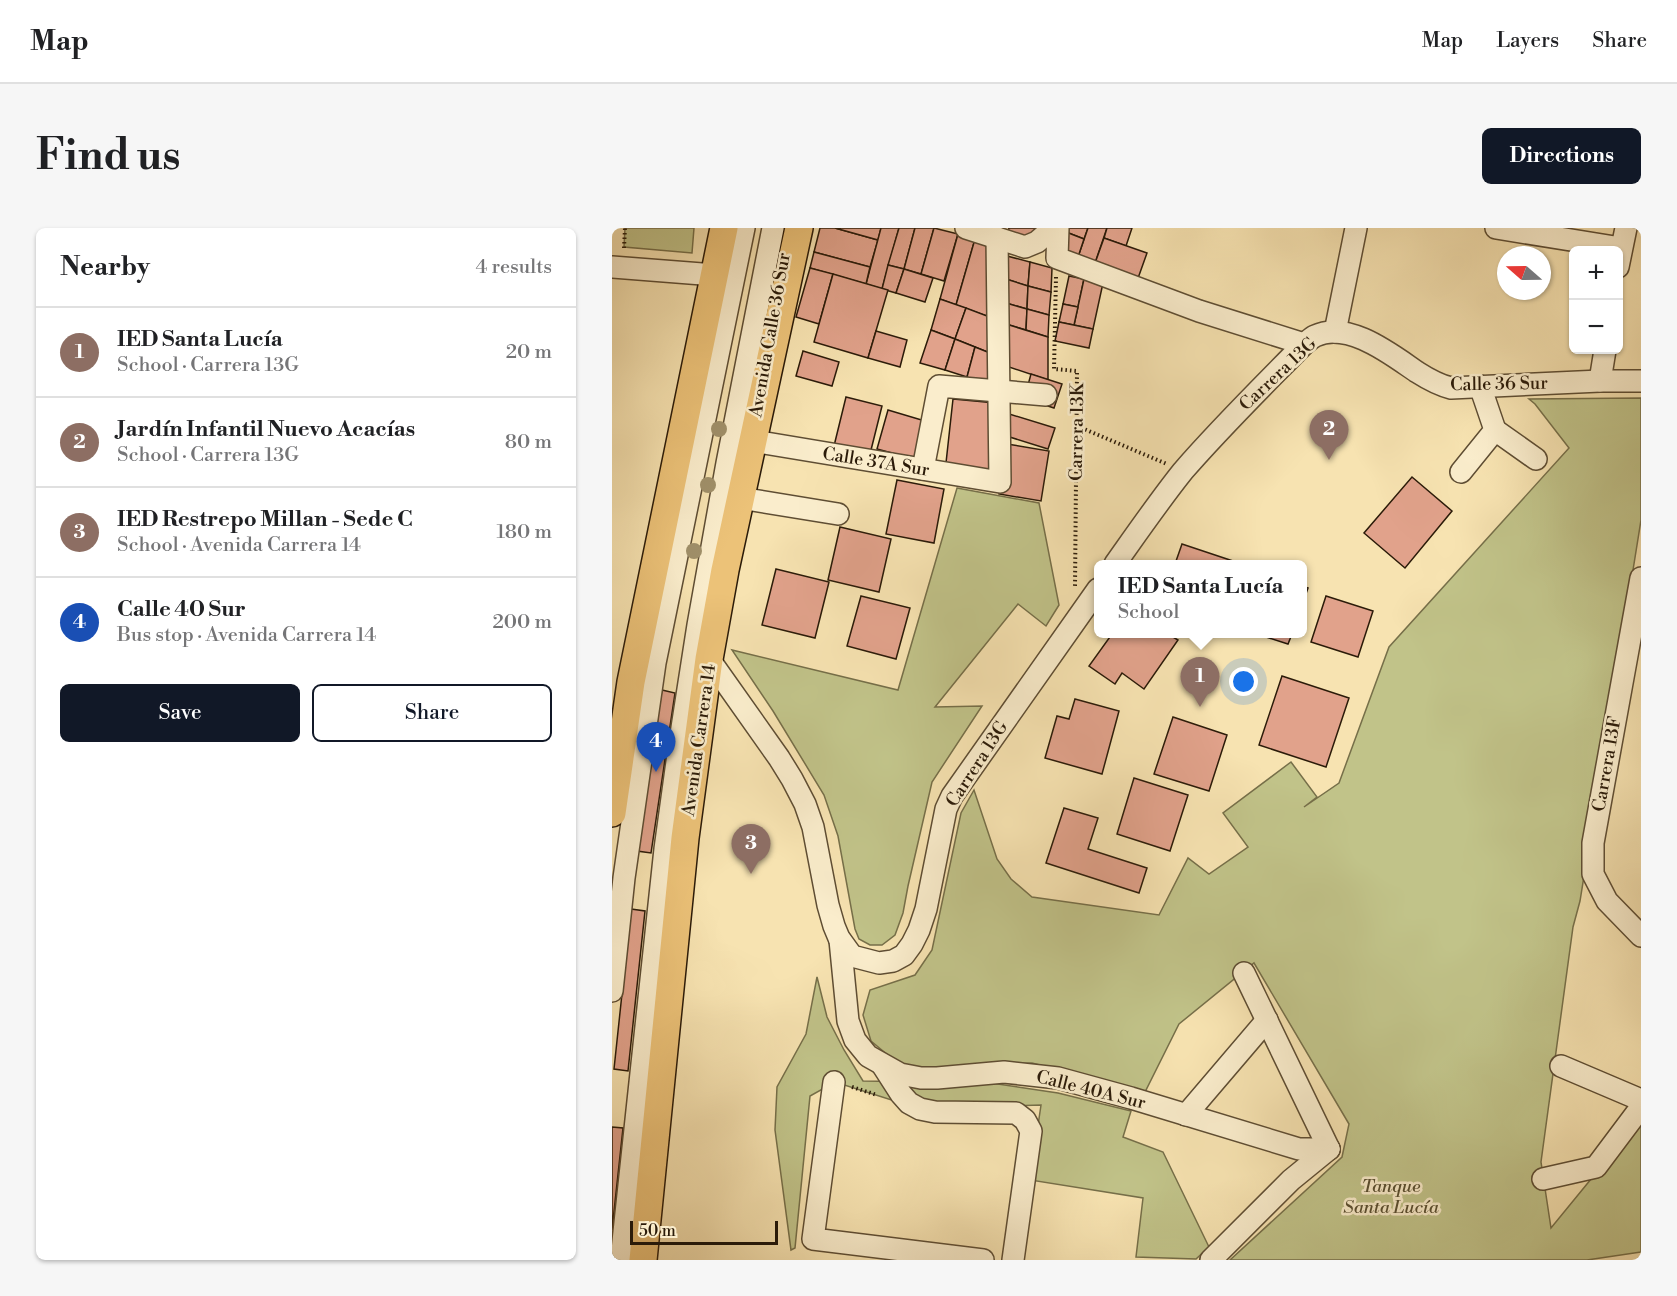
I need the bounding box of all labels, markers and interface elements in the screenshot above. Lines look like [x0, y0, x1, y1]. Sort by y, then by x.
text: Map [30, 24, 89, 59]
text: Map [1422, 28, 1463, 54]
text: Layers [1496, 28, 1559, 54]
text: Share [1592, 28, 1647, 54]
button: Directions [1482, 128, 1641, 184]
text: Find us [36, 130, 180, 183]
north arrow [1497, 246, 1551, 300]
map controls [1569, 246, 1623, 354]
button: + [1569, 246, 1623, 300]
text: Nearby [60, 251, 150, 283]
street label: Avenida Calle 36 Sur [744, 251, 796, 420]
text: 4 results [475, 255, 552, 280]
button: − [1569, 300, 1623, 354]
text: IED Santa Lucía [117, 326, 283, 353]
street label: Carrera 13G [1234, 332, 1322, 416]
text: 1 [75, 340, 84, 365]
text: 20 m [506, 340, 552, 365]
text: School · Carrera 13G [117, 353, 299, 378]
street label: Calle 36 Sur [1450, 372, 1548, 396]
street label: Carrera 13K [1065, 381, 1089, 481]
pin: 2 [1310, 410, 1348, 460]
text: Jardín Infantil Nuevo Acacías [117, 416, 415, 443]
text: 2 [73, 430, 86, 455]
text: 80 m [505, 430, 552, 455]
street label: Calle 37A Sur [821, 442, 931, 482]
text: School · Carrera 13G [117, 443, 299, 468]
text: IED Restrepo Millan - Sede C [117, 506, 413, 533]
text: 3 [73, 520, 86, 545]
text: 180 m [497, 520, 552, 545]
text: School · Avenida Carrera 14 [117, 533, 361, 558]
popup [1094, 560, 1307, 638]
text: IED Santa Lucía [1118, 573, 1283, 600]
text: Calle 40 Sur [117, 596, 246, 623]
text: School [1118, 600, 1179, 625]
text: 4 [73, 610, 86, 635]
text: 200 m [492, 610, 552, 635]
text: Bus stop · Avenida Carrera 14 [117, 623, 376, 648]
pin: 1 [1180, 658, 1220, 707]
street label: Avenida Carrera 14 [677, 662, 721, 819]
your location [1229, 667, 1258, 696]
button: Save [60, 684, 300, 742]
button: Share [312, 684, 552, 742]
street label: Carrera 13F [1587, 714, 1627, 813]
street label: Carrera 13G [941, 716, 1014, 811]
pin: 4 [636, 722, 675, 772]
pin: 3 [732, 824, 770, 874]
street label: Calle 40A Sur [1034, 1065, 1148, 1115]
park label: Tanque Santa Lucía [1343, 1175, 1440, 1219]
scale bar [630, 1218, 778, 1246]
text: 50 m [639, 1221, 676, 1241]

